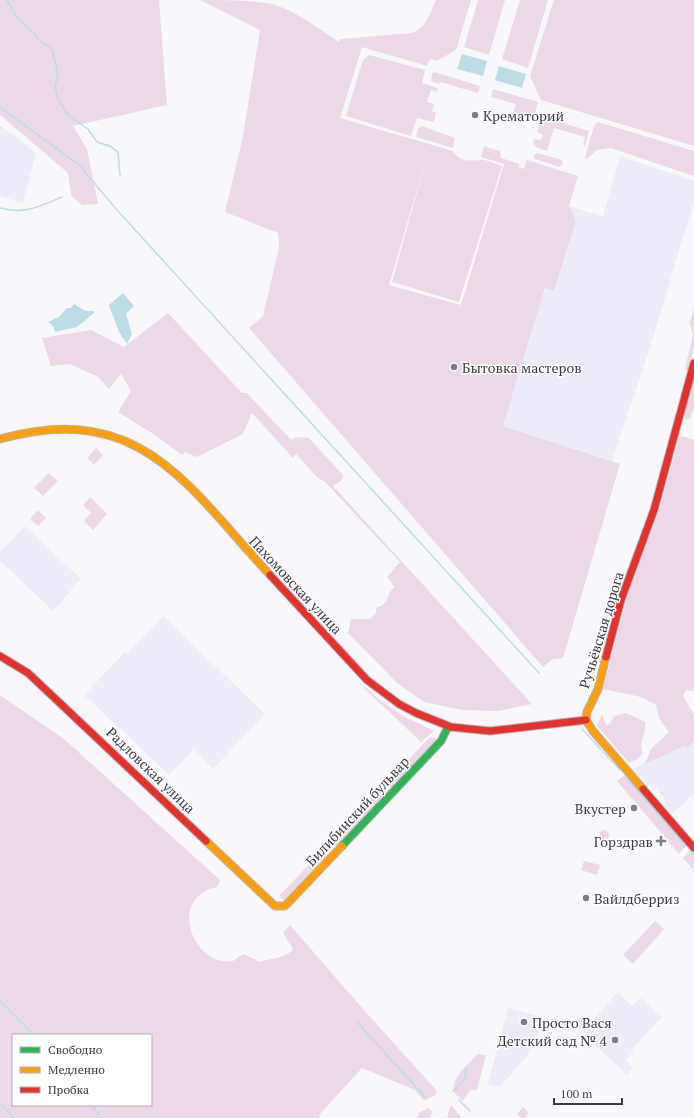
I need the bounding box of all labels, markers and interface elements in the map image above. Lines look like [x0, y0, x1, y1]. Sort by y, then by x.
place label: Крематорий [483, 106, 565, 125]
marker: Крематорий [470, 110, 480, 120]
place label: Бытовка мастеров [462, 358, 582, 377]
marker: Бытовка мастеров [449, 362, 459, 372]
street label: Пахомовская улица [245, 532, 347, 638]
street label: Ручьёвская дорога [574, 569, 628, 691]
street label: Радловская улица [102, 723, 200, 817]
street label: Билибинский бульвар [301, 752, 413, 870]
place label: Вкустер [575, 799, 626, 818]
marker: Вкустер [629, 803, 639, 813]
place label: Горздрав [594, 832, 653, 851]
marker: Горздрав [656, 836, 666, 846]
place label: Вайлдберриз [594, 889, 680, 908]
marker: Вайлдберриз [581, 893, 591, 903]
place label: Просто Вася [532, 1013, 612, 1032]
marker: Просто Вася [519, 1017, 529, 1027]
place label: Детский сад № 4 [497, 1031, 608, 1050]
legend [12, 1034, 152, 1106]
marker: Детский сад № 4 [610, 1035, 620, 1045]
text: Свободно [48, 1042, 103, 1057]
text: Медленно [48, 1062, 105, 1077]
scale bar [554, 1080, 622, 1106]
text: Пробка [48, 1082, 89, 1097]
text: 100 m [560, 1086, 593, 1101]

